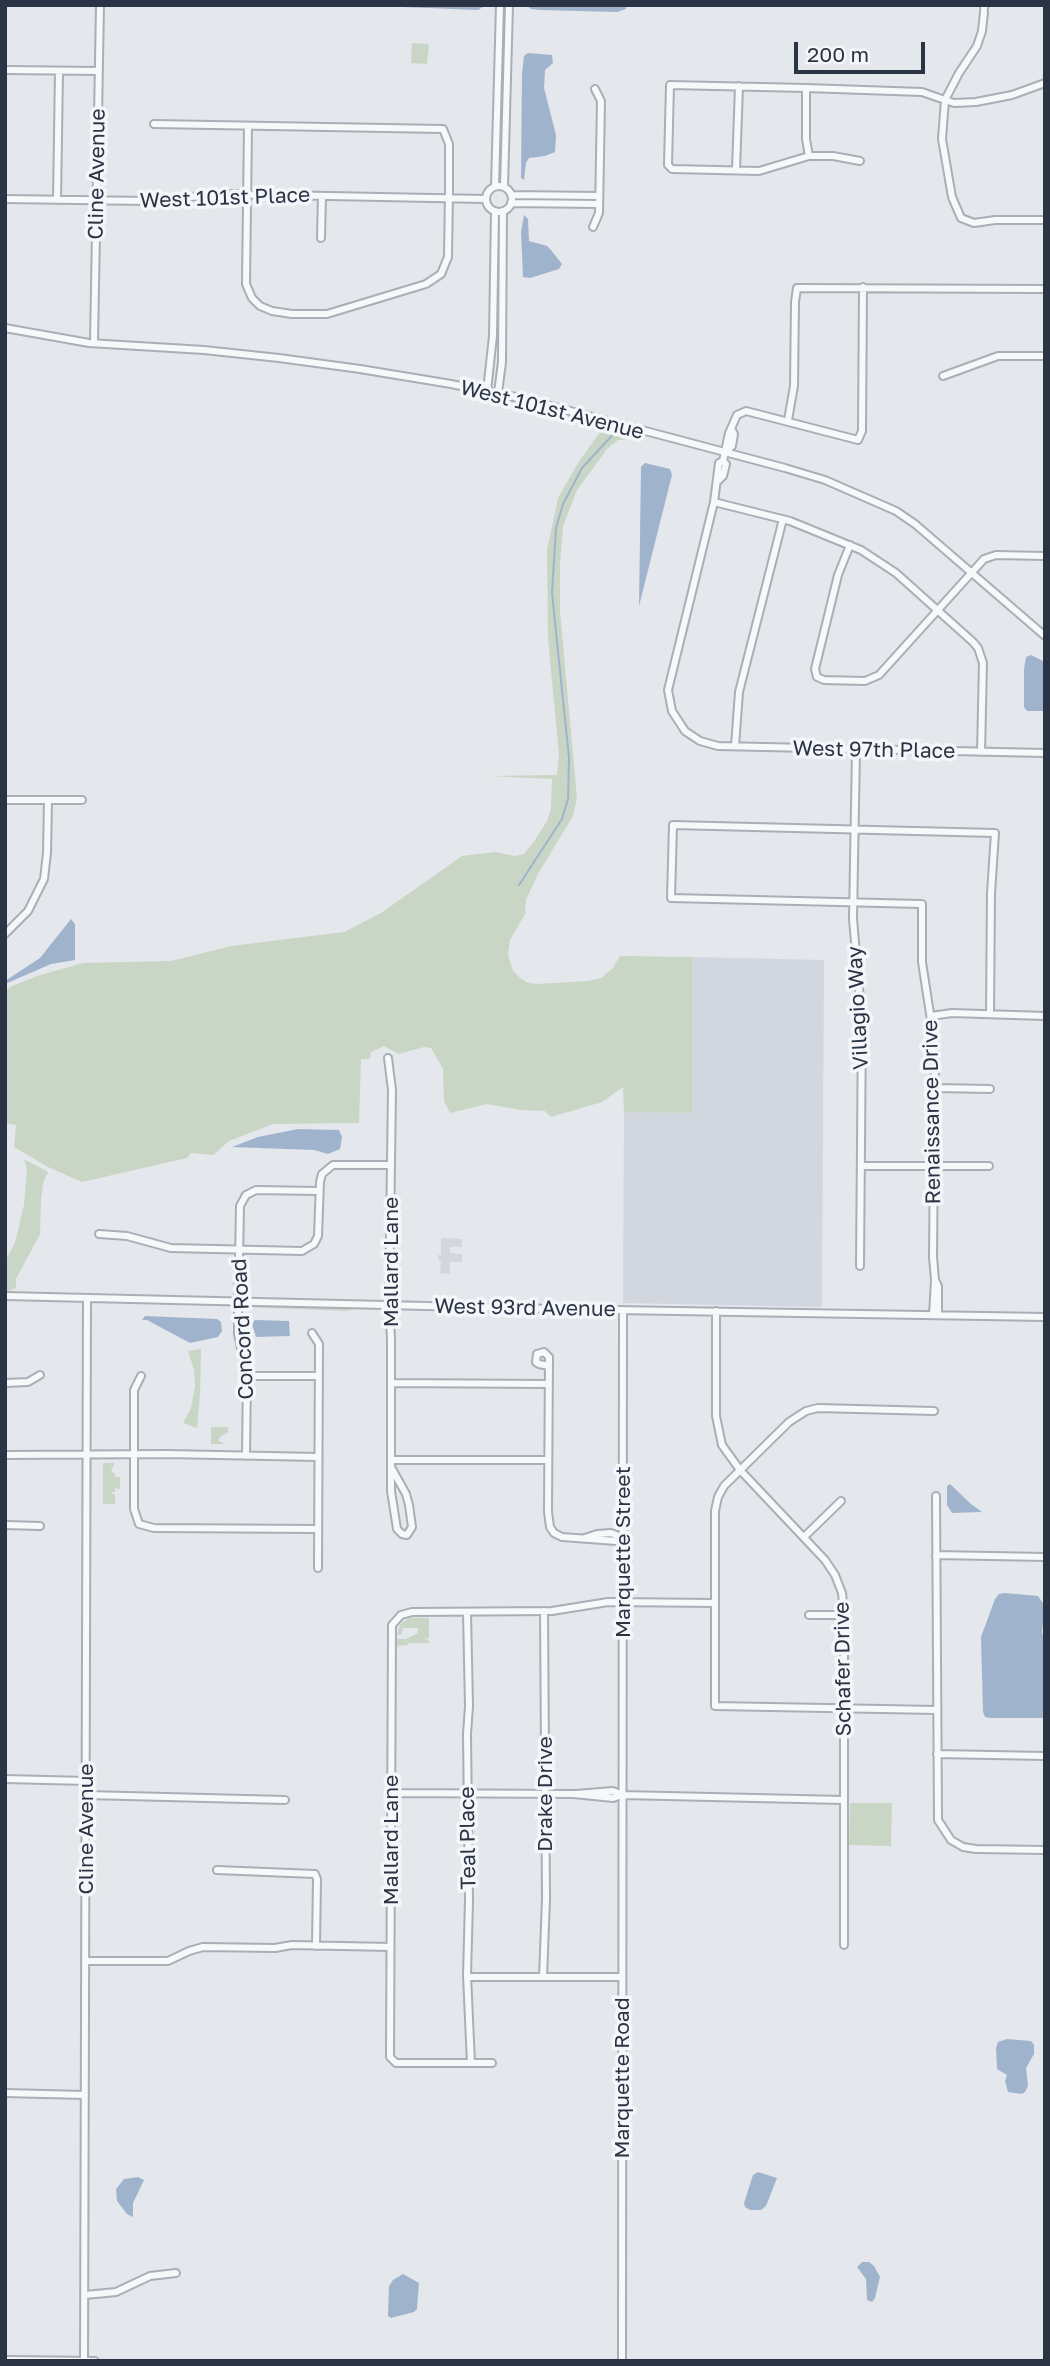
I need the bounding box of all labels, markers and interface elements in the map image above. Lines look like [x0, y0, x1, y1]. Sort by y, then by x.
scale bar [798, 28, 929, 72]
text: 200 m [807, 41, 869, 67]
street label: Cline Avenue [83, 108, 111, 240]
street label: West 101st Place [139, 182, 311, 214]
street label: West 101st Avenue [457, 375, 647, 445]
street label: West 97th Place [792, 736, 956, 764]
street label: Villagio Way [842, 945, 874, 1071]
street label: Renaissance Drive [918, 1019, 946, 1205]
street label: Mallard Lane [378, 1197, 404, 1327]
street label: Concord Road [227, 1258, 259, 1400]
street label: West 93rd Avenue [434, 1294, 616, 1322]
street label: Marquette Street [610, 1466, 636, 1638]
street label: Schafer Drive [829, 1601, 857, 1737]
street label: Drake Drive [532, 1736, 558, 1852]
street label: Cline Avenue [73, 1763, 99, 1895]
street label: Mallard Lane [378, 1775, 404, 1905]
street label: Teal Place [455, 1786, 481, 1890]
street label: Marquette Road [609, 1997, 635, 2159]

